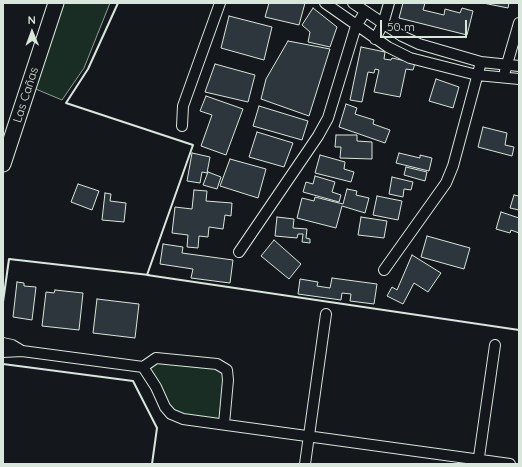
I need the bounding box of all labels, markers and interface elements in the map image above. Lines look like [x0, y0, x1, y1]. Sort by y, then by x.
north arrow [12, 12, 52, 52]
scale bar [382, 12, 469, 38]
text: N [28, 13, 36, 27]
text: 50 m [387, 19, 415, 34]
street label: Las Cañas [10, 65, 42, 125]

